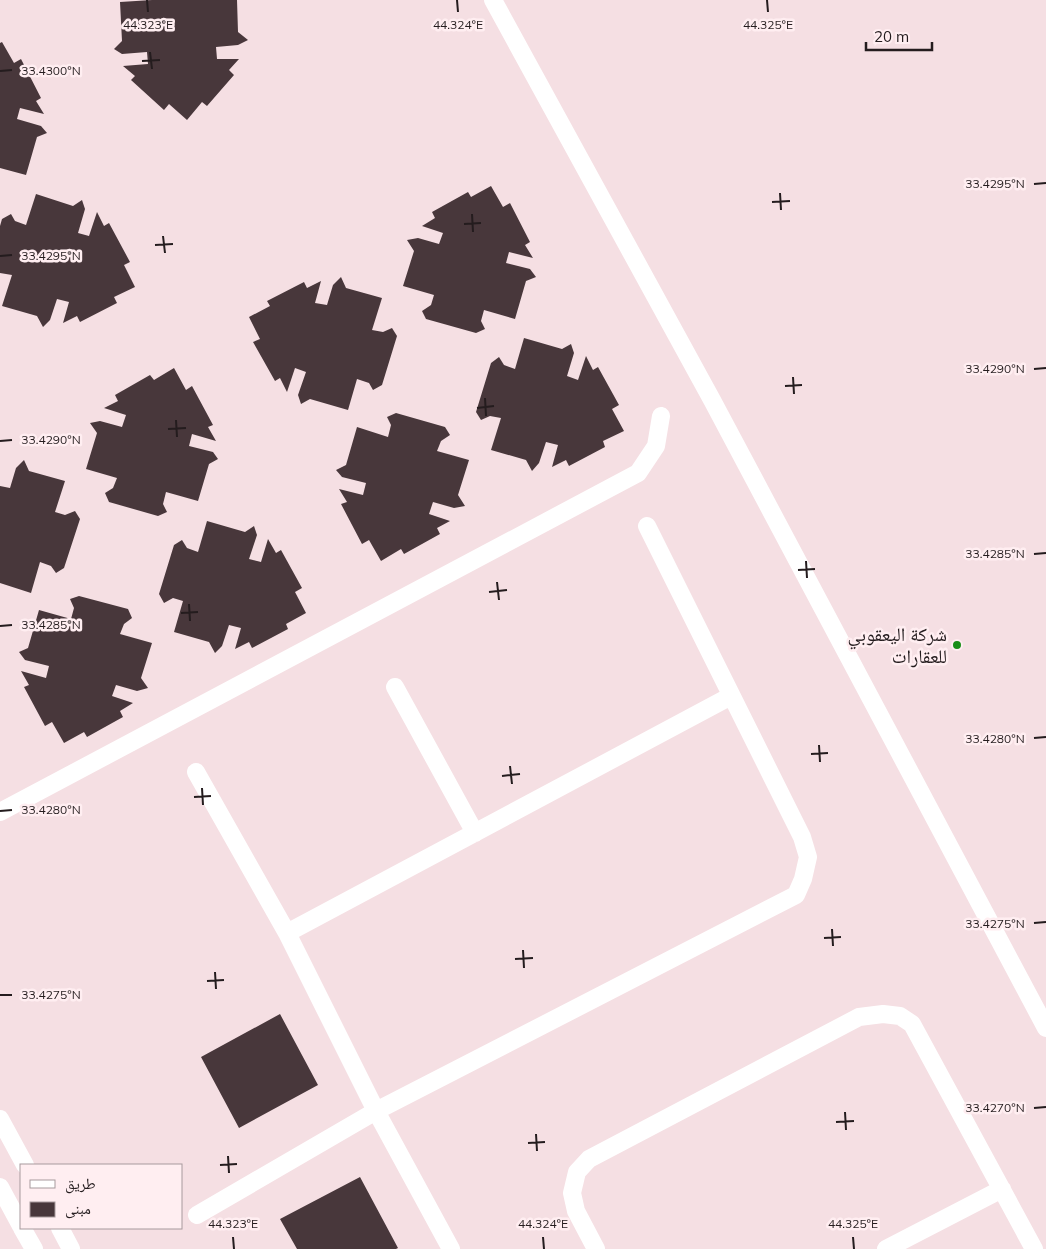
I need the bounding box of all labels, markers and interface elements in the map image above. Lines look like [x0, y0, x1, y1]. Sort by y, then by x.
text: 44.323°E [123, 17, 173, 32]
text: 44.324°E [433, 17, 483, 32]
text: 44.325°E [743, 17, 793, 32]
scale bar [866, 20, 932, 52]
text: 20 m [874, 27, 909, 46]
text: 33.4300°N [21, 63, 81, 78]
text: 33.4295°N [965, 176, 1025, 191]
text: 33.4295°N [21, 248, 81, 263]
text: 33.4290°N [965, 361, 1025, 376]
text: 33.4290°N [21, 432, 81, 447]
text: 33.4285°N [965, 546, 1025, 561]
text: 33.4285°N [21, 617, 81, 632]
place label: شركة اليعقوبي للعقارات [848, 622, 947, 668]
marker: شركة اليعقوبي للعقارات [951, 639, 963, 651]
text: 33.4280°N [965, 731, 1025, 746]
text: 33.4280°N [21, 802, 81, 817]
text: 33.4275°N [965, 916, 1025, 931]
text: 33.4275°N [21, 987, 81, 1002]
text: 33.4270°N [965, 1100, 1025, 1115]
legend [20, 1164, 182, 1229]
text: طريق [65, 1174, 96, 1194]
text: مبنى [65, 1199, 91, 1219]
text: 44.323°E [208, 1216, 258, 1231]
text: 44.324°E [518, 1216, 568, 1231]
text: 44.325°E [828, 1216, 878, 1231]

